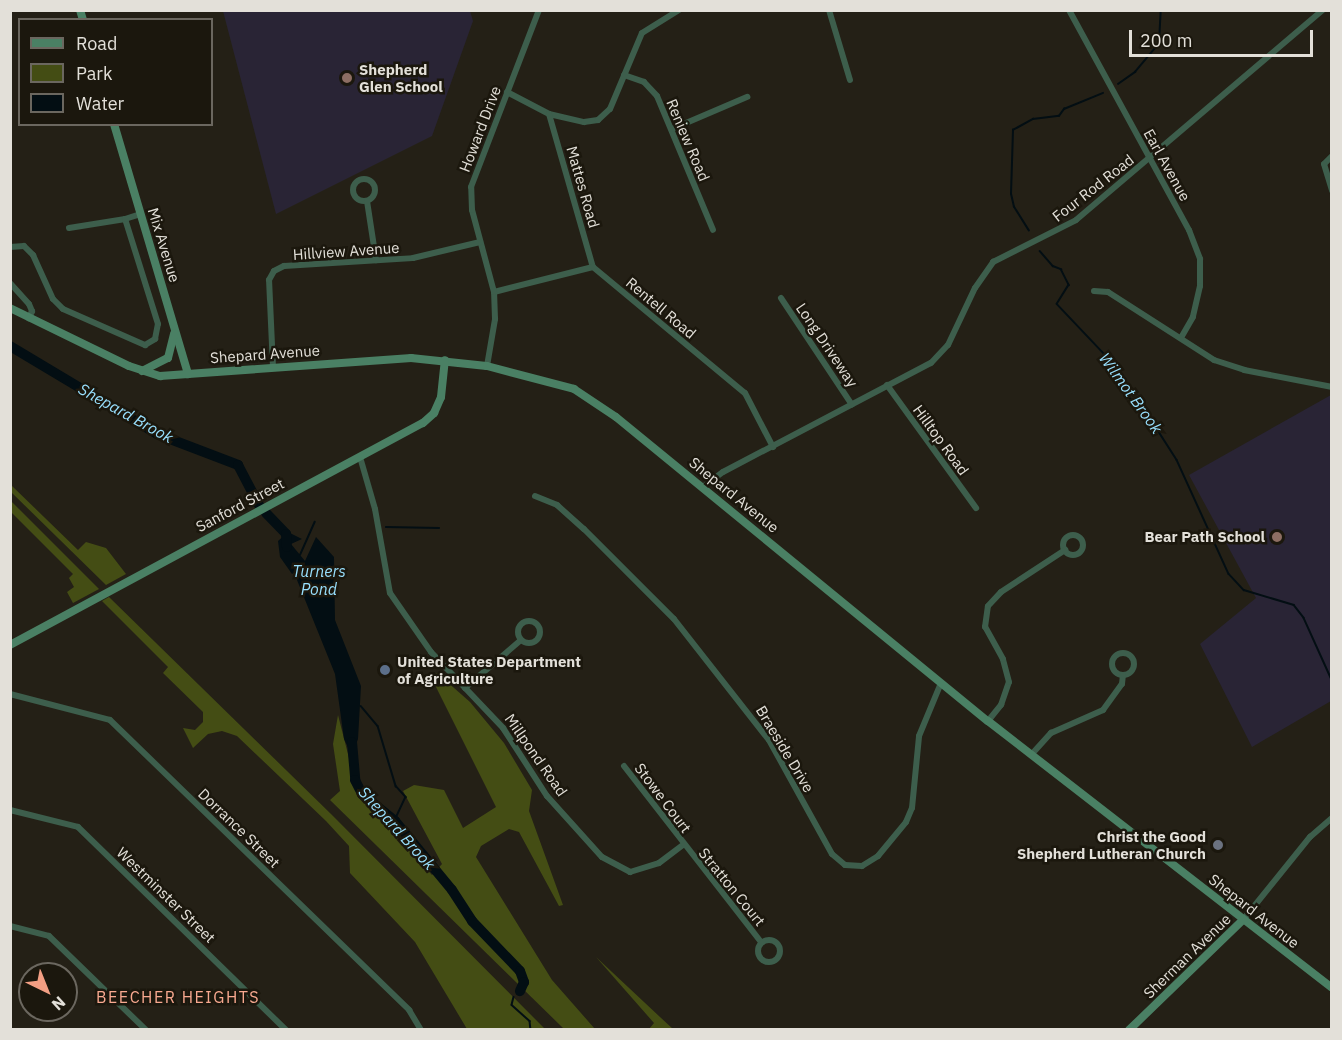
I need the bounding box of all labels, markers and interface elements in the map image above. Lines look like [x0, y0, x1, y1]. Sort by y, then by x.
legend [18, 18, 213, 126]
scale bar [1132, 18, 1316, 56]
text: 200 m [1140, 29, 1192, 52]
text: Road [76, 32, 117, 55]
place label: Shepherd Glen School [359, 60, 443, 95]
text: Park [76, 62, 112, 85]
marker: Shepherd Glen School [340, 71, 354, 85]
street label: Howard Drive [455, 83, 505, 175]
text: Water [76, 92, 124, 115]
street label: Reniew Road [663, 96, 713, 184]
street label: Earl Avenue [1140, 126, 1194, 204]
street label: Mattes Road [563, 144, 603, 230]
street label: Four Rod Road [1049, 151, 1137, 225]
street label: Mix Avenue [144, 205, 184, 285]
street label: Hillview Avenue [292, 238, 400, 264]
street label: Rentell Road [622, 274, 700, 342]
street label: Long Driveway [792, 300, 862, 390]
street label: Shepard Avenue [210, 341, 320, 367]
water label: Wilmot Brook [1095, 349, 1167, 437]
water label: Shepard Brook [75, 379, 177, 447]
street label: Hilltop Road [909, 401, 973, 479]
street label: Shepard Avenue [686, 453, 782, 537]
street label: Sanford Street [193, 474, 287, 536]
place label: Bear Path School [1145, 528, 1265, 546]
marker: Bear Path School [1270, 530, 1284, 544]
water label: Turners Pond [292, 561, 346, 599]
place label: United States Department of Agriculture [397, 652, 581, 687]
marker: United States Department of Agriculture [378, 663, 392, 677]
street label: Braeside Drive [752, 702, 818, 796]
street label: Millpond Road [501, 710, 571, 800]
street label: Stowe Court [631, 760, 695, 836]
water label: Shepard Brook [355, 782, 439, 874]
street label: Dorrance Street [195, 785, 283, 871]
place label: Christ the Good Shepherd Lutheran Church [1017, 827, 1206, 862]
marker: Christ the Good Shepherd Lutheran Church [1211, 838, 1225, 852]
street label: Westminster Street [113, 843, 219, 947]
street label: Stratton Court [695, 844, 769, 930]
street label: Shepard Avenue [1205, 870, 1303, 952]
street label: Sherman Avenue [1140, 910, 1234, 1002]
north arrow [18, 962, 78, 1022]
district label: BEECHER HEIGHTS [96, 987, 260, 1007]
text: N [48, 992, 70, 1015]

